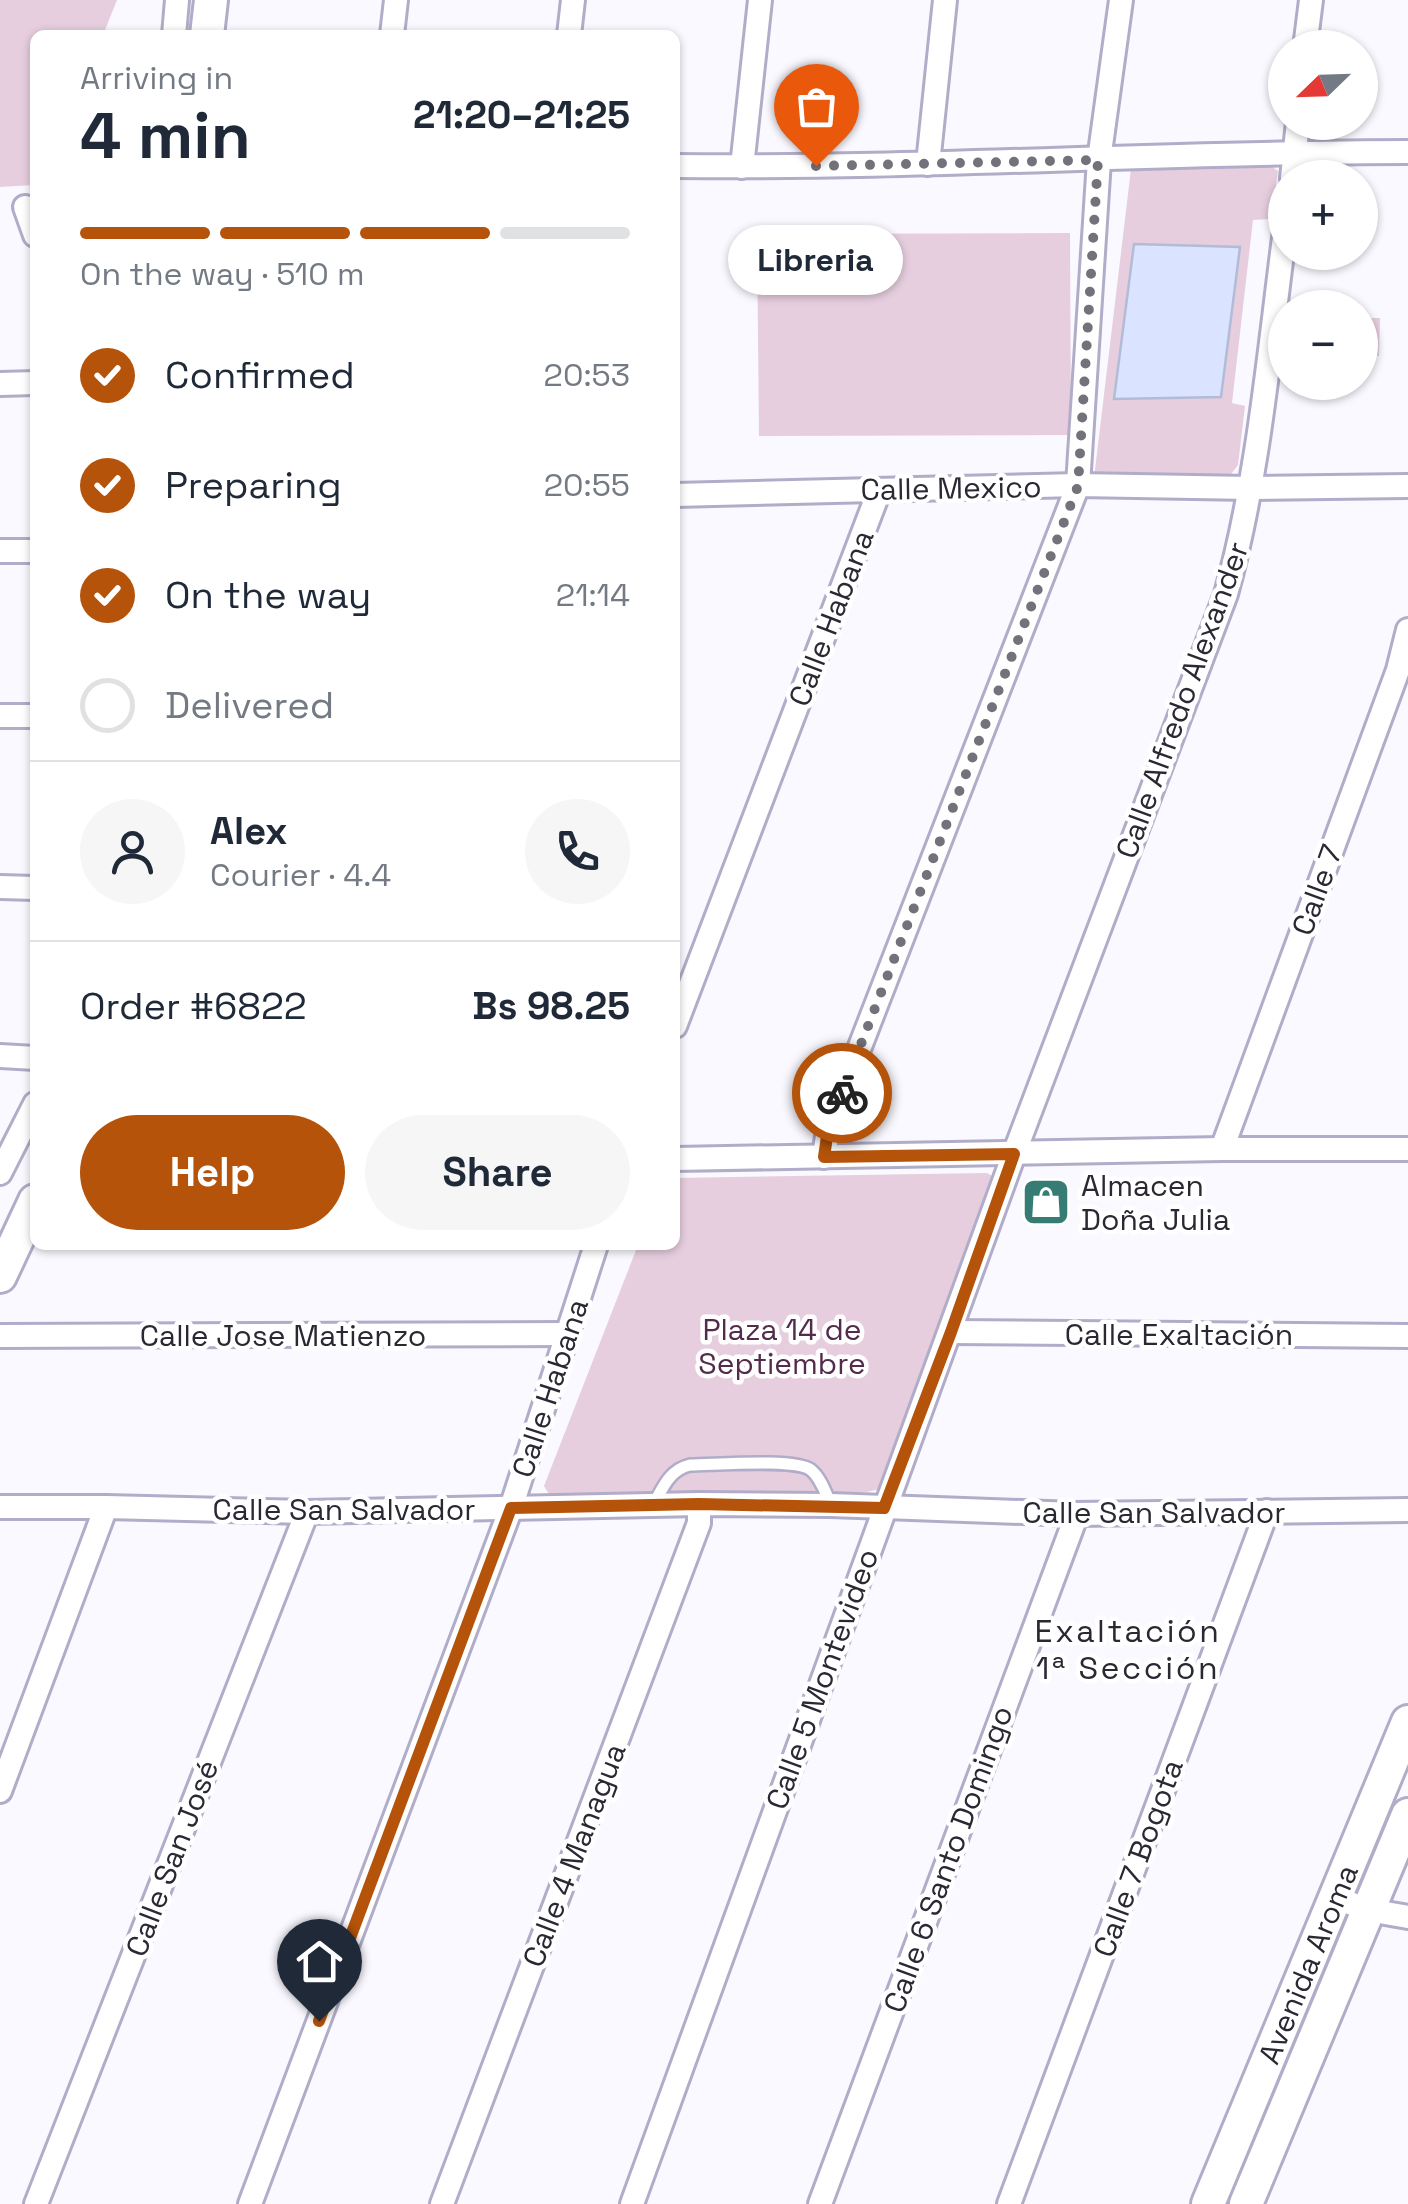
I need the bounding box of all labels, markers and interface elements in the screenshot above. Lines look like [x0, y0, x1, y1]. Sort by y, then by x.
north arrow [1268, 30, 1378, 140]
map controls [1268, 30, 1378, 400]
text: Arriving in [80, 58, 233, 98]
pin [774, 64, 859, 167]
icon: bag [789, 79, 844, 134]
text: 21:20–21:25 [413, 91, 630, 139]
text: 4 min [80, 94, 251, 177]
button: + [1268, 160, 1378, 270]
callout: Libreria [728, 226, 904, 296]
text: Libreria [757, 240, 874, 280]
text: On the way · 510 m [80, 254, 364, 294]
button: − [1268, 290, 1378, 400]
icon: check [80, 348, 135, 403]
text: Confirmed [165, 351, 355, 399]
text: 20:53 [544, 355, 630, 395]
icon: check [80, 458, 135, 513]
text: Preparing [165, 461, 342, 509]
text: 20:55 [544, 465, 630, 505]
street label: Calle Mexico [860, 467, 1042, 509]
street label: Calle Habana [779, 524, 883, 712]
street label: Calle Alfredo Alexander [1107, 536, 1257, 864]
icon: check [80, 568, 135, 623]
text: On the way [165, 571, 371, 619]
text: 21:14 [556, 575, 630, 615]
text: Delivered [165, 681, 334, 729]
button: person [80, 799, 185, 904]
button: phone [525, 799, 630, 904]
text: Alex [210, 807, 287, 855]
street label: Calle 7 [1283, 839, 1351, 941]
text: Courier · 4.4 [210, 855, 391, 895]
text: Order #6822 [80, 982, 307, 1030]
text: Bs 98.25 [472, 982, 630, 1030]
courier [792, 1043, 892, 1143]
icon: bike [815, 1066, 870, 1121]
button: Help [80, 1115, 345, 1230]
button: Share [365, 1115, 630, 1230]
place label: Almacen Doña Julia [1081, 1166, 1230, 1239]
shop icon: Almacen Doña Julia [1020, 1176, 1072, 1228]
street label: Calle Habana [503, 1294, 597, 1482]
park label: Plaza 14 de Septiembre [698, 1310, 866, 1383]
street label: Calle Exaltación [1065, 1315, 1293, 1354]
street label: Calle Jose Matienzo [140, 1316, 426, 1355]
street label: Calle San Salvador [212, 1490, 476, 1529]
street label: Calle San Salvador [1022, 1493, 1286, 1532]
street label: Calle 5 Montevideo [757, 1543, 887, 1815]
district label: Exaltación 1ª Sección [1035, 1611, 1221, 1688]
street label: Calle 6 Santo Domingo [874, 1700, 1022, 2018]
street label: Calle 4 Managua [513, 1738, 635, 1972]
street label: Calle San José [117, 1754, 227, 1962]
street label: Calle 7 Bogota [1084, 1754, 1192, 1962]
street label: Avenida Aroma [1249, 1858, 1366, 2070]
pin [277, 1919, 362, 2022]
icon: home [292, 1934, 347, 1989]

